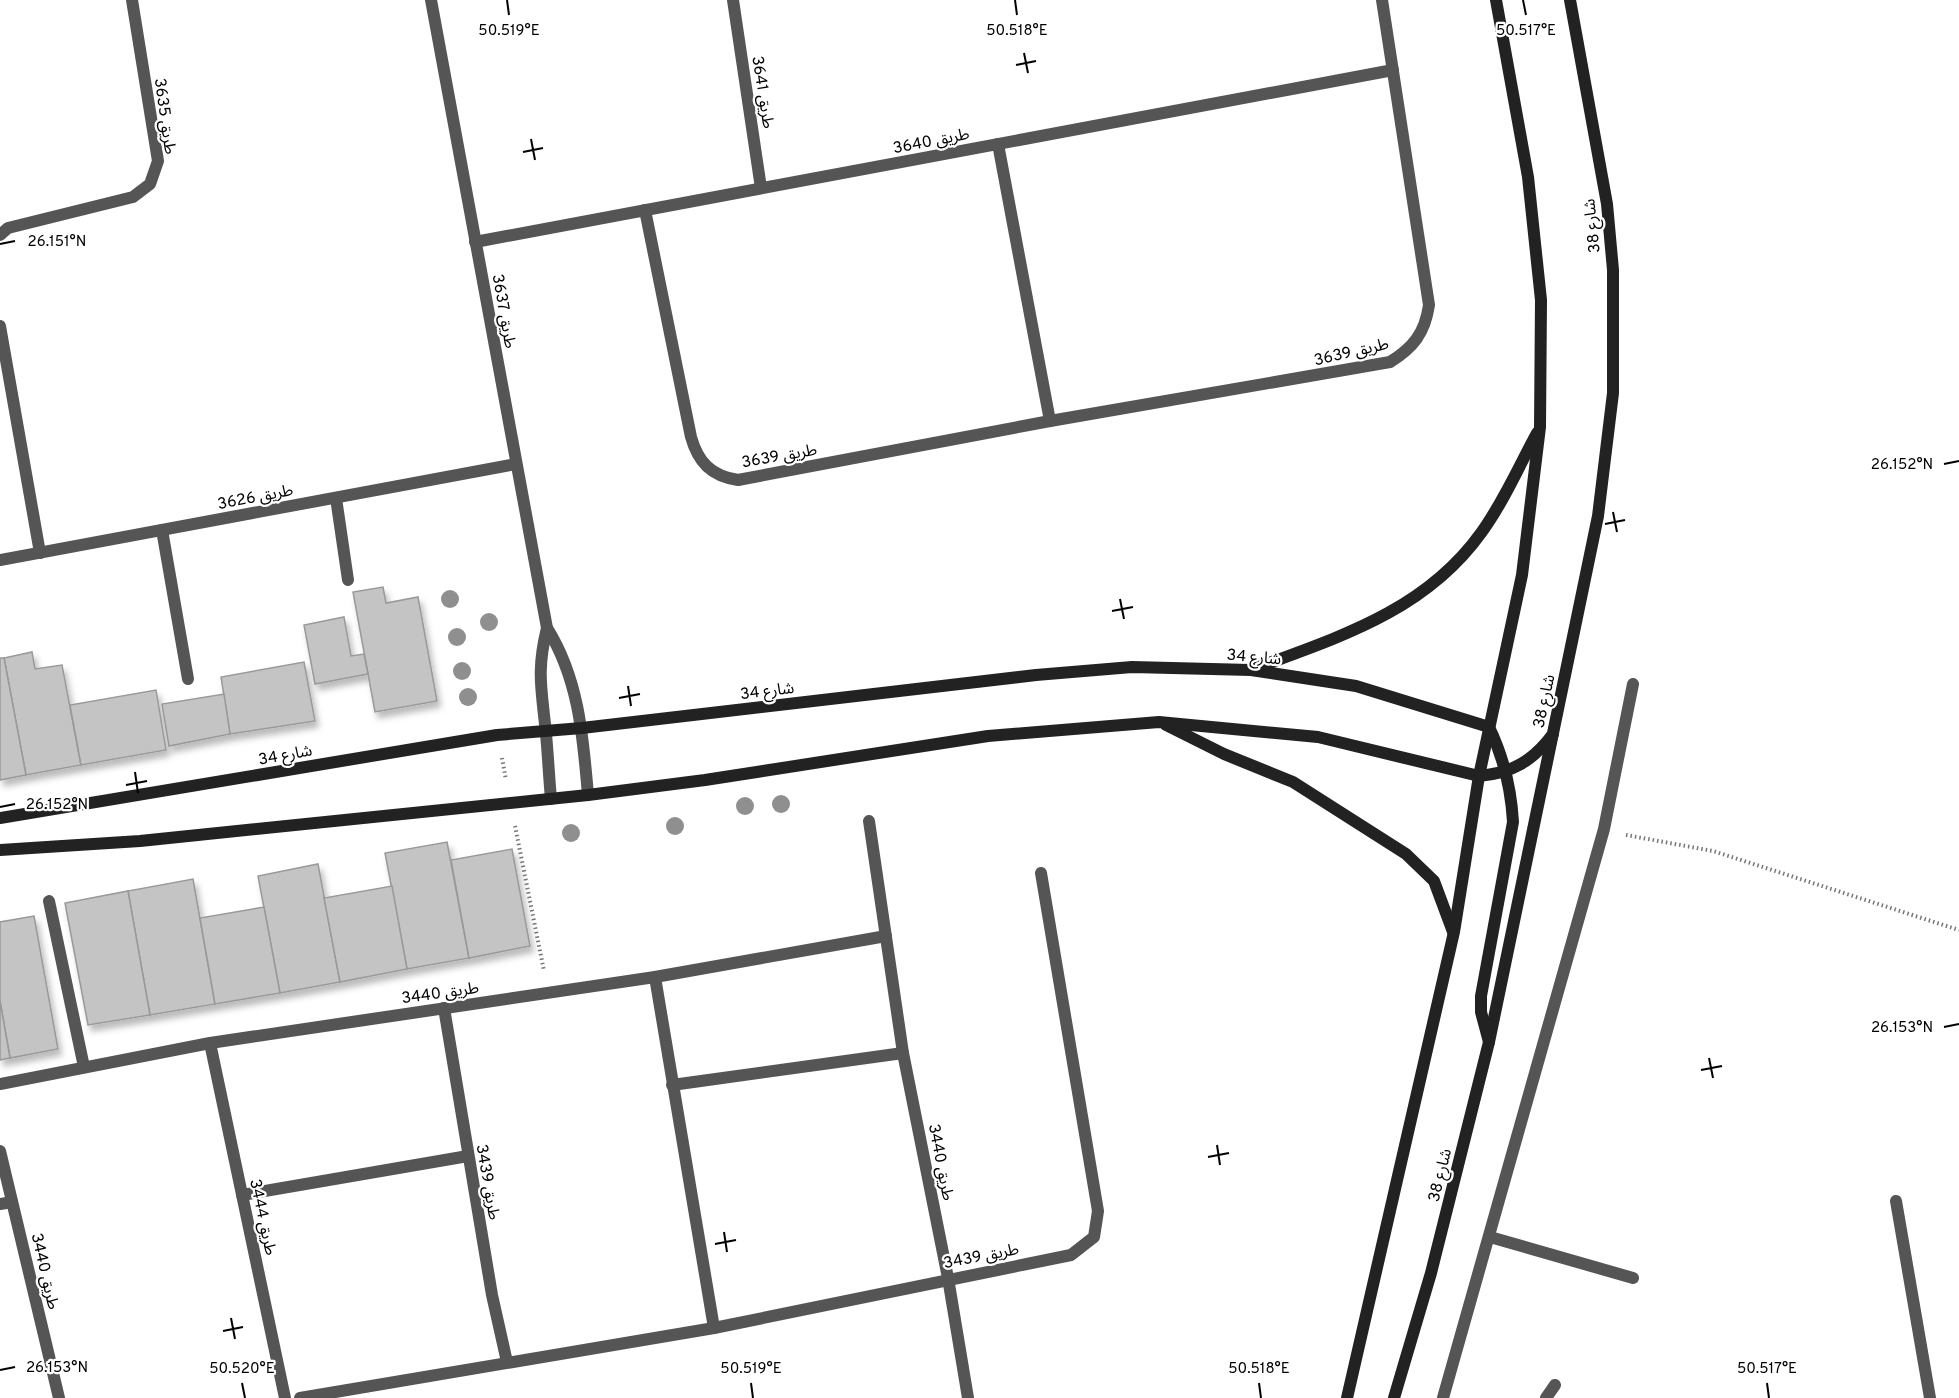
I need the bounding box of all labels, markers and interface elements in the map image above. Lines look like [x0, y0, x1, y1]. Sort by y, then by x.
text: 50.519°E [478, 22, 540, 41]
text: 50.518°E [986, 22, 1048, 41]
text: 50.517°E [1496, 22, 1556, 41]
street label: طريق 3641 [746, 55, 778, 130]
street label: طريق 3635 [149, 77, 179, 156]
street label: طريق 3640 [891, 125, 972, 159]
street label: شارع 38 [1580, 198, 1607, 254]
text: 26.151°N [28, 233, 86, 252]
street label: طريق 3637 [487, 273, 519, 350]
street label: طريق 3639 [1312, 335, 1391, 371]
street label: طريق 3639 [740, 440, 819, 473]
text: 26.152°N [1871, 456, 1933, 475]
street label: طريق 3626 [216, 481, 295, 515]
street label: شارع 34 [1226, 646, 1282, 671]
street label: شارع 38 [1530, 673, 1561, 730]
street label: شارع 34 [739, 679, 796, 706]
street label: شارع 34 [257, 741, 314, 772]
text: 26.152°N [26, 796, 88, 815]
street label: طريق 3440 [400, 979, 480, 1009]
text: 26.153°N [1871, 1019, 1933, 1038]
street label: طريق 3440 [923, 1122, 957, 1203]
street label: طريق 3439 [471, 1143, 504, 1222]
street label: شارع 38 [1425, 1147, 1458, 1205]
street label: طريق 3444 [244, 1177, 280, 1258]
street label: طريق 3440 [26, 1231, 63, 1312]
street label: طريق 3439 [942, 1240, 1021, 1274]
text: 26.153°N [26, 1359, 88, 1378]
text: 50.520°E [209, 1360, 275, 1379]
text: 50.519°E [720, 1360, 782, 1379]
text: 50.518°E [1228, 1360, 1290, 1379]
text: 50.517°E [1737, 1360, 1797, 1379]

